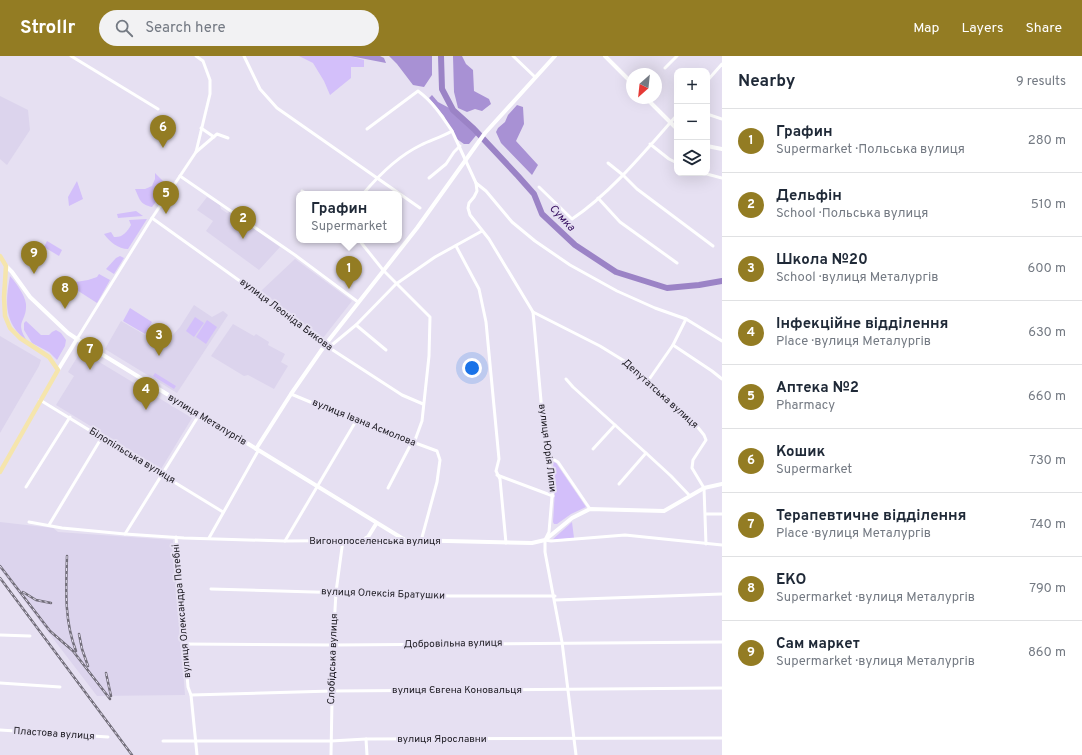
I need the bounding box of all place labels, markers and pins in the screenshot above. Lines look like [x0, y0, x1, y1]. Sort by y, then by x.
pin: 6 [150, 115, 176, 148]
pin: 5 [153, 181, 179, 214]
pin: 2 [230, 206, 256, 239]
pin: 9 [21, 241, 47, 274]
pin: 1 [336, 256, 362, 289]
pin: 8 [52, 276, 78, 309]
pin: 3 [146, 323, 172, 356]
pin: 7 [77, 337, 103, 370]
pin: 4 [133, 377, 159, 410]

